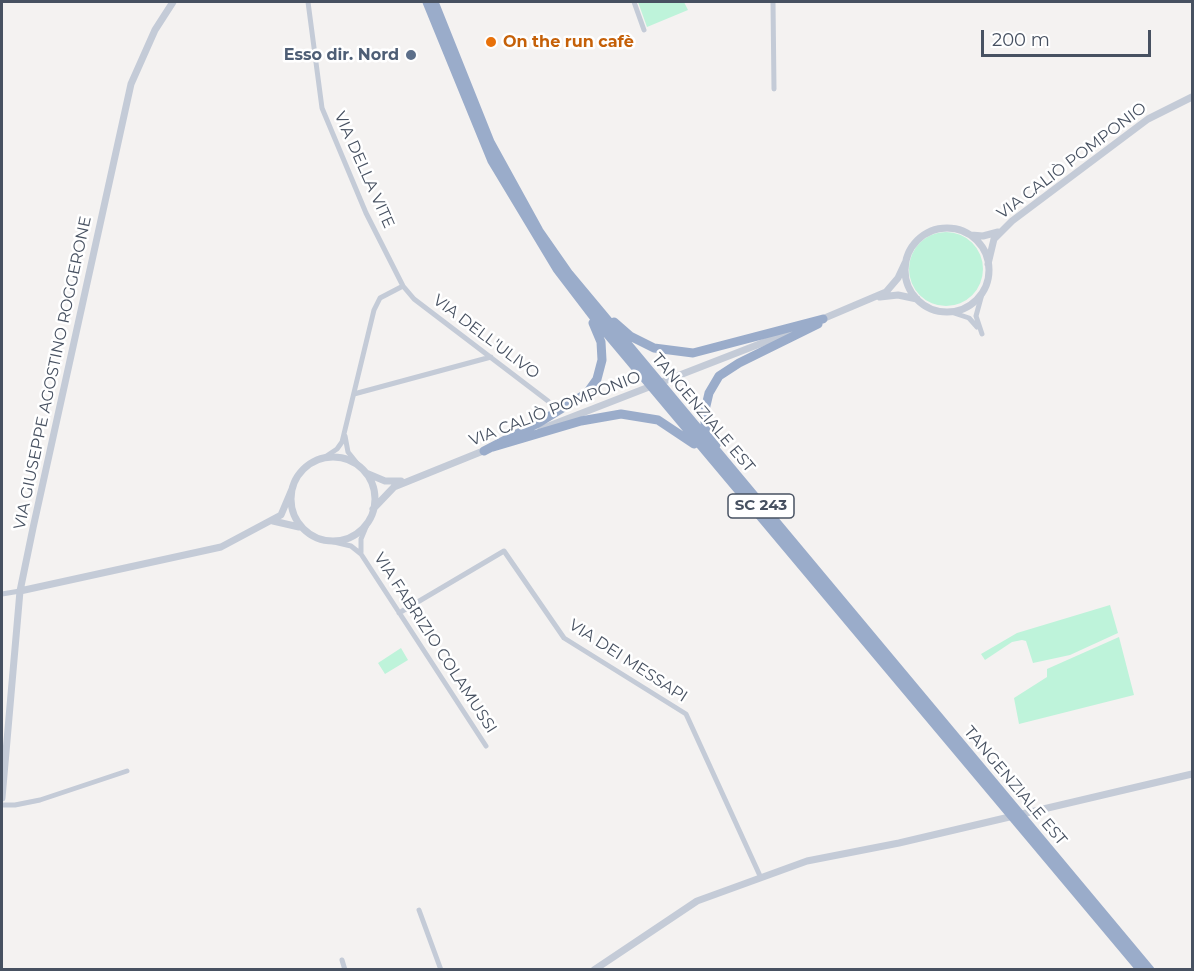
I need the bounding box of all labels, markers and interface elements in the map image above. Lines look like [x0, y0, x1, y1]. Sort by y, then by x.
scale bar [984, 18, 1154, 56]
text: 200 m [992, 29, 1050, 51]
place label: On the run cafè [503, 32, 634, 52]
marker: On the run cafè [484, 35, 498, 49]
place label: Esso dir. Nord [284, 45, 399, 65]
marker: Esso dir. Nord [404, 48, 418, 62]
street label: VIA CALIÒ POMPONIO [993, 99, 1151, 223]
street label: VIA DELLA VITE [330, 109, 398, 231]
street label: VIA GIUSEPPE AGOSTINO ROGGERONE [10, 215, 96, 531]
street label: VIA DELL'ULIVO [429, 291, 543, 383]
street label: TANGENZIALE EST [648, 349, 758, 477]
street label: VIA CALIÒ POMPONIO [467, 367, 643, 451]
road number: SC 243 [728, 494, 794, 518]
street label: VIA FABRIZIO COLAMUSSI [369, 549, 501, 737]
street label: VIA DEI MESSAPI [565, 615, 691, 707]
street label: TANGENZIALE EST [960, 722, 1070, 850]

